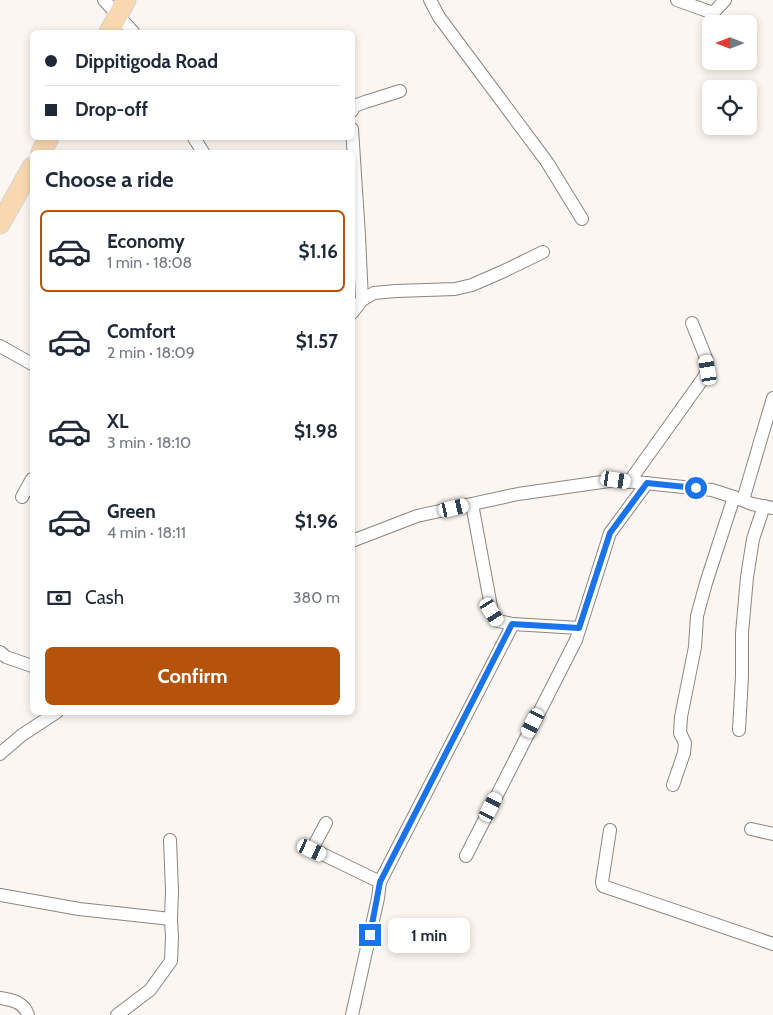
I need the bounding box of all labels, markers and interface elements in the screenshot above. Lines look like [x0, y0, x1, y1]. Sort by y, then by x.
north arrow [702, 15, 758, 70]
map controls [702, 15, 757, 135]
text: Dippitigoda Road [75, 50, 218, 73]
button: locate [702, 80, 757, 135]
text: Drop-off [75, 98, 148, 121]
text: Choose a ride [45, 166, 174, 193]
icon: car [47, 229, 92, 274]
text: Economy [107, 230, 185, 253]
text: $1.16 [298, 240, 338, 263]
text: 1 min · 18:08 [107, 253, 192, 272]
icon: car [47, 319, 92, 364]
text: Comfort [107, 320, 176, 343]
text: $1.57 [296, 330, 338, 353]
text: 2 min · 18:09 [107, 343, 195, 362]
car [698, 354, 717, 386]
icon: car [47, 409, 92, 454]
text: XL [107, 410, 128, 433]
text: $1.98 [294, 420, 338, 443]
text: 3 min · 18:10 [107, 433, 191, 452]
car [600, 470, 631, 490]
route start [685, 477, 707, 499]
car [437, 497, 470, 519]
icon: car [47, 499, 92, 544]
text: Green [107, 500, 156, 523]
text: $1.96 [295, 510, 338, 533]
text: 4 min · 18:11 [107, 523, 186, 542]
icon: cash [45, 584, 73, 612]
text: Cash [85, 586, 124, 609]
text: 380 m [293, 588, 340, 607]
car [477, 595, 506, 629]
button: Confirm [45, 647, 340, 705]
car [519, 706, 546, 740]
car [477, 790, 504, 824]
car [295, 837, 328, 863]
callout: 1 min [388, 918, 470, 952]
route end [359, 924, 381, 946]
text: 1 min [411, 926, 447, 945]

